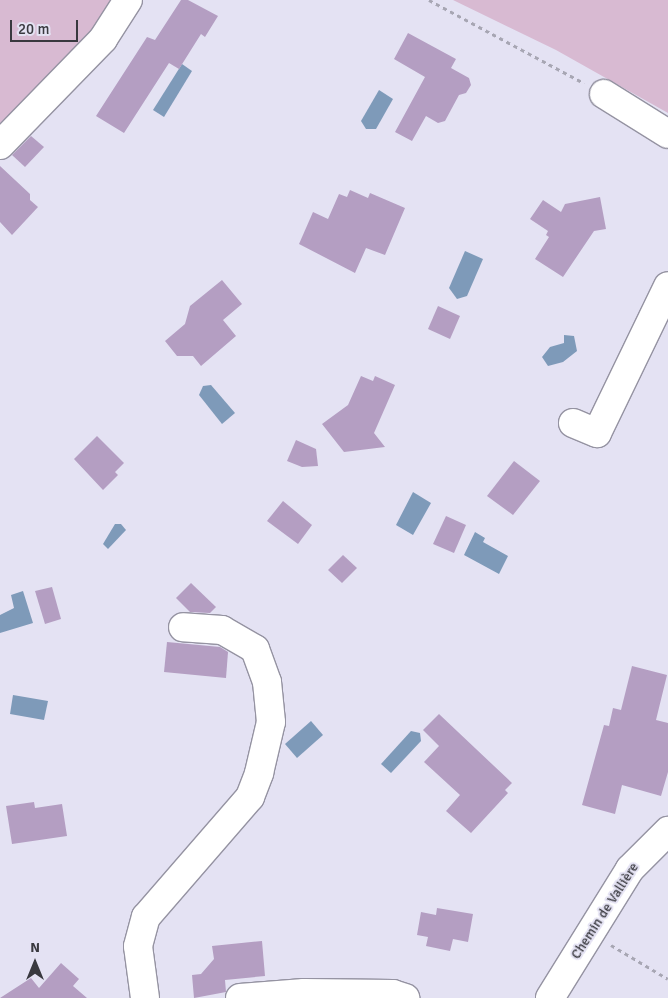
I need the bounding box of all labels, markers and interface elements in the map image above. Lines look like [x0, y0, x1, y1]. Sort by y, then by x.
scale bar [12, 10, 80, 42]
text: 20 m [18, 20, 49, 38]
street label: Chemin de Vallière [568, 860, 642, 962]
north arrow [10, 938, 60, 988]
text: N [30, 939, 40, 956]

